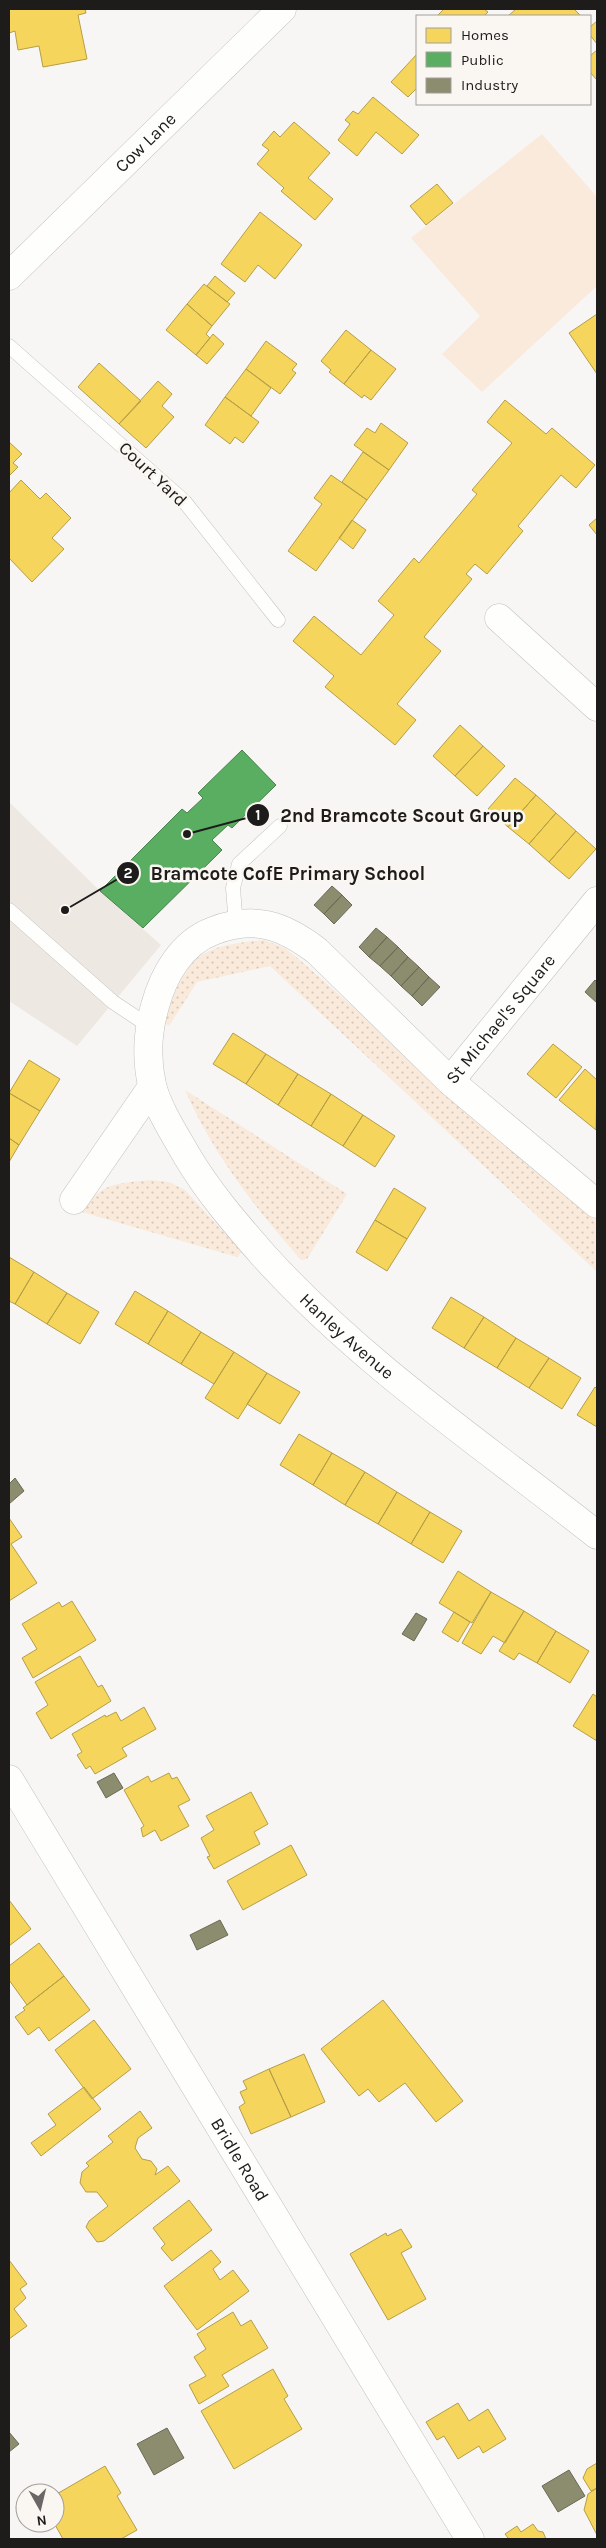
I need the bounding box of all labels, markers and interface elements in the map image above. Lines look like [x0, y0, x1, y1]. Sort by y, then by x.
legend [416, 15, 591, 105]
text: Homes [461, 26, 509, 44]
text: Public [461, 51, 504, 69]
text: Industry [461, 76, 518, 94]
street label: Cow Lane [110, 108, 181, 177]
street label: Court Yard [114, 437, 192, 511]
callout: 2nd Bramcote Scout Group [245, 798, 534, 832]
text: 2nd Bramcote Scout Group [280, 805, 524, 827]
text: 1 [255, 806, 261, 824]
callout: Bramcote CofE Primary School [115, 856, 435, 890]
text: Bramcote CofE Primary School [151, 863, 425, 885]
text: 2 [123, 864, 133, 882]
street label: St Michael's Square [441, 950, 560, 1088]
street label: Hanley Avenue [295, 1288, 399, 1384]
street label: Bridle Road [206, 2114, 274, 2205]
north arrow [15, 2483, 65, 2533]
text: N [36, 2511, 48, 2529]

